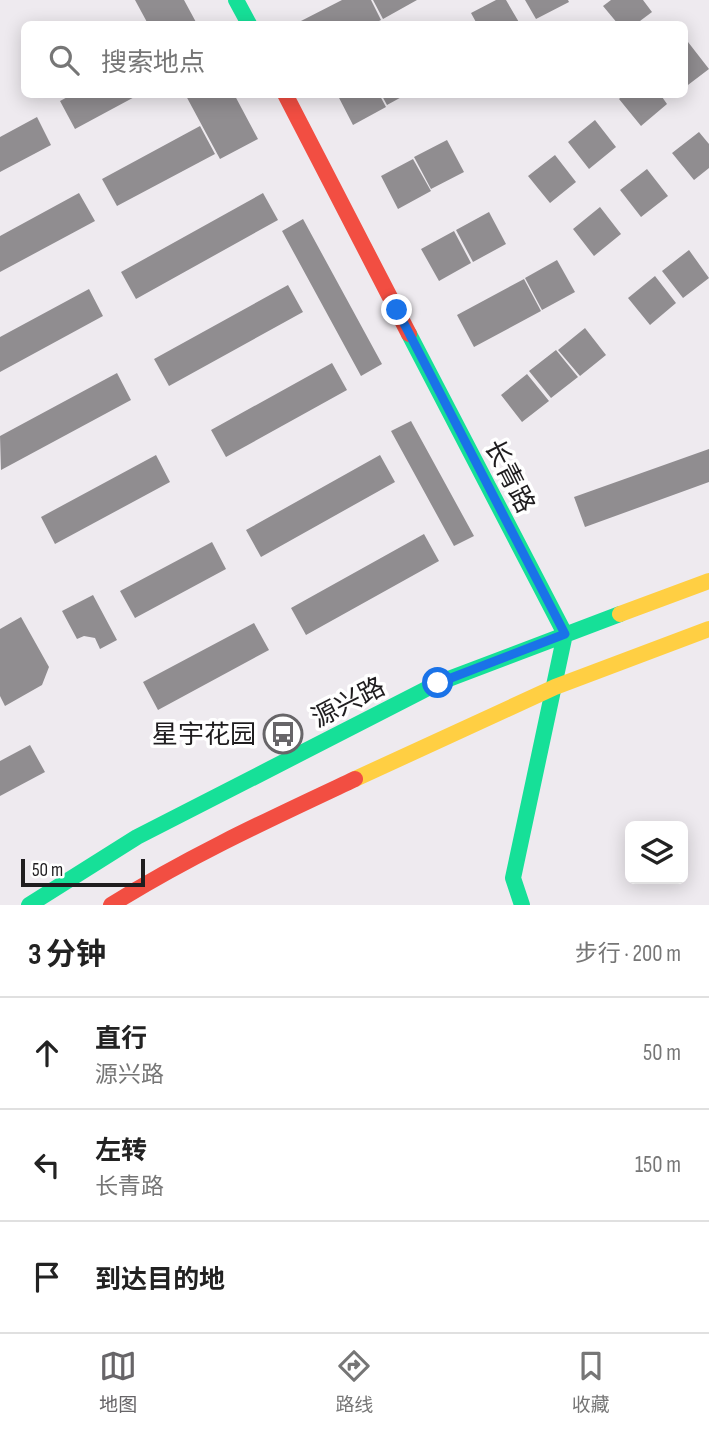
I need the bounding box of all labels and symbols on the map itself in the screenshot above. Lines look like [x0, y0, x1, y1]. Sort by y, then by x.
route end [381, 294, 412, 325]
street label: 长青路 [477, 435, 540, 518]
route start [422, 667, 453, 698]
street label: 源兴路 [307, 672, 390, 735]
bus stop icon: 星宇花园 [262, 713, 304, 755]
place label: 星宇花园 [152, 720, 256, 751]
scale bar [21, 856, 145, 888]

